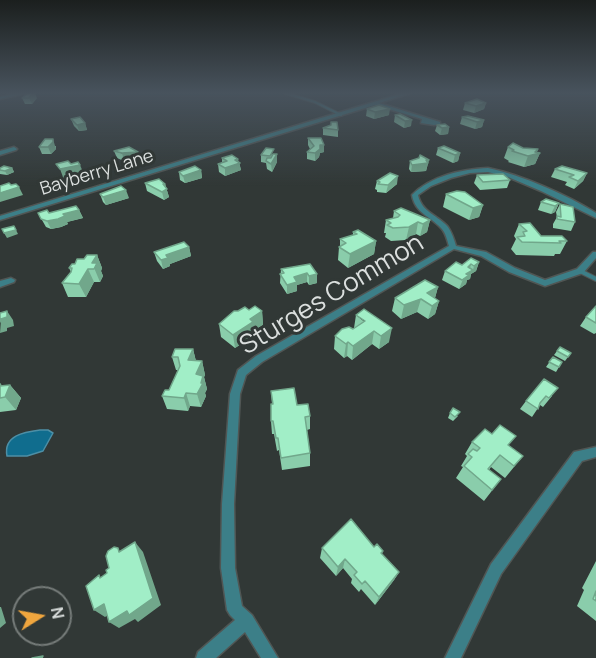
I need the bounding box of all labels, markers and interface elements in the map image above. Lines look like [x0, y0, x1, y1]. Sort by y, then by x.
street label: Bayberry Lane [38, 146, 156, 200]
street label: Sturges Common [234, 228, 430, 362]
north arrow [12, 586, 72, 646]
text: N [46, 605, 70, 621]

